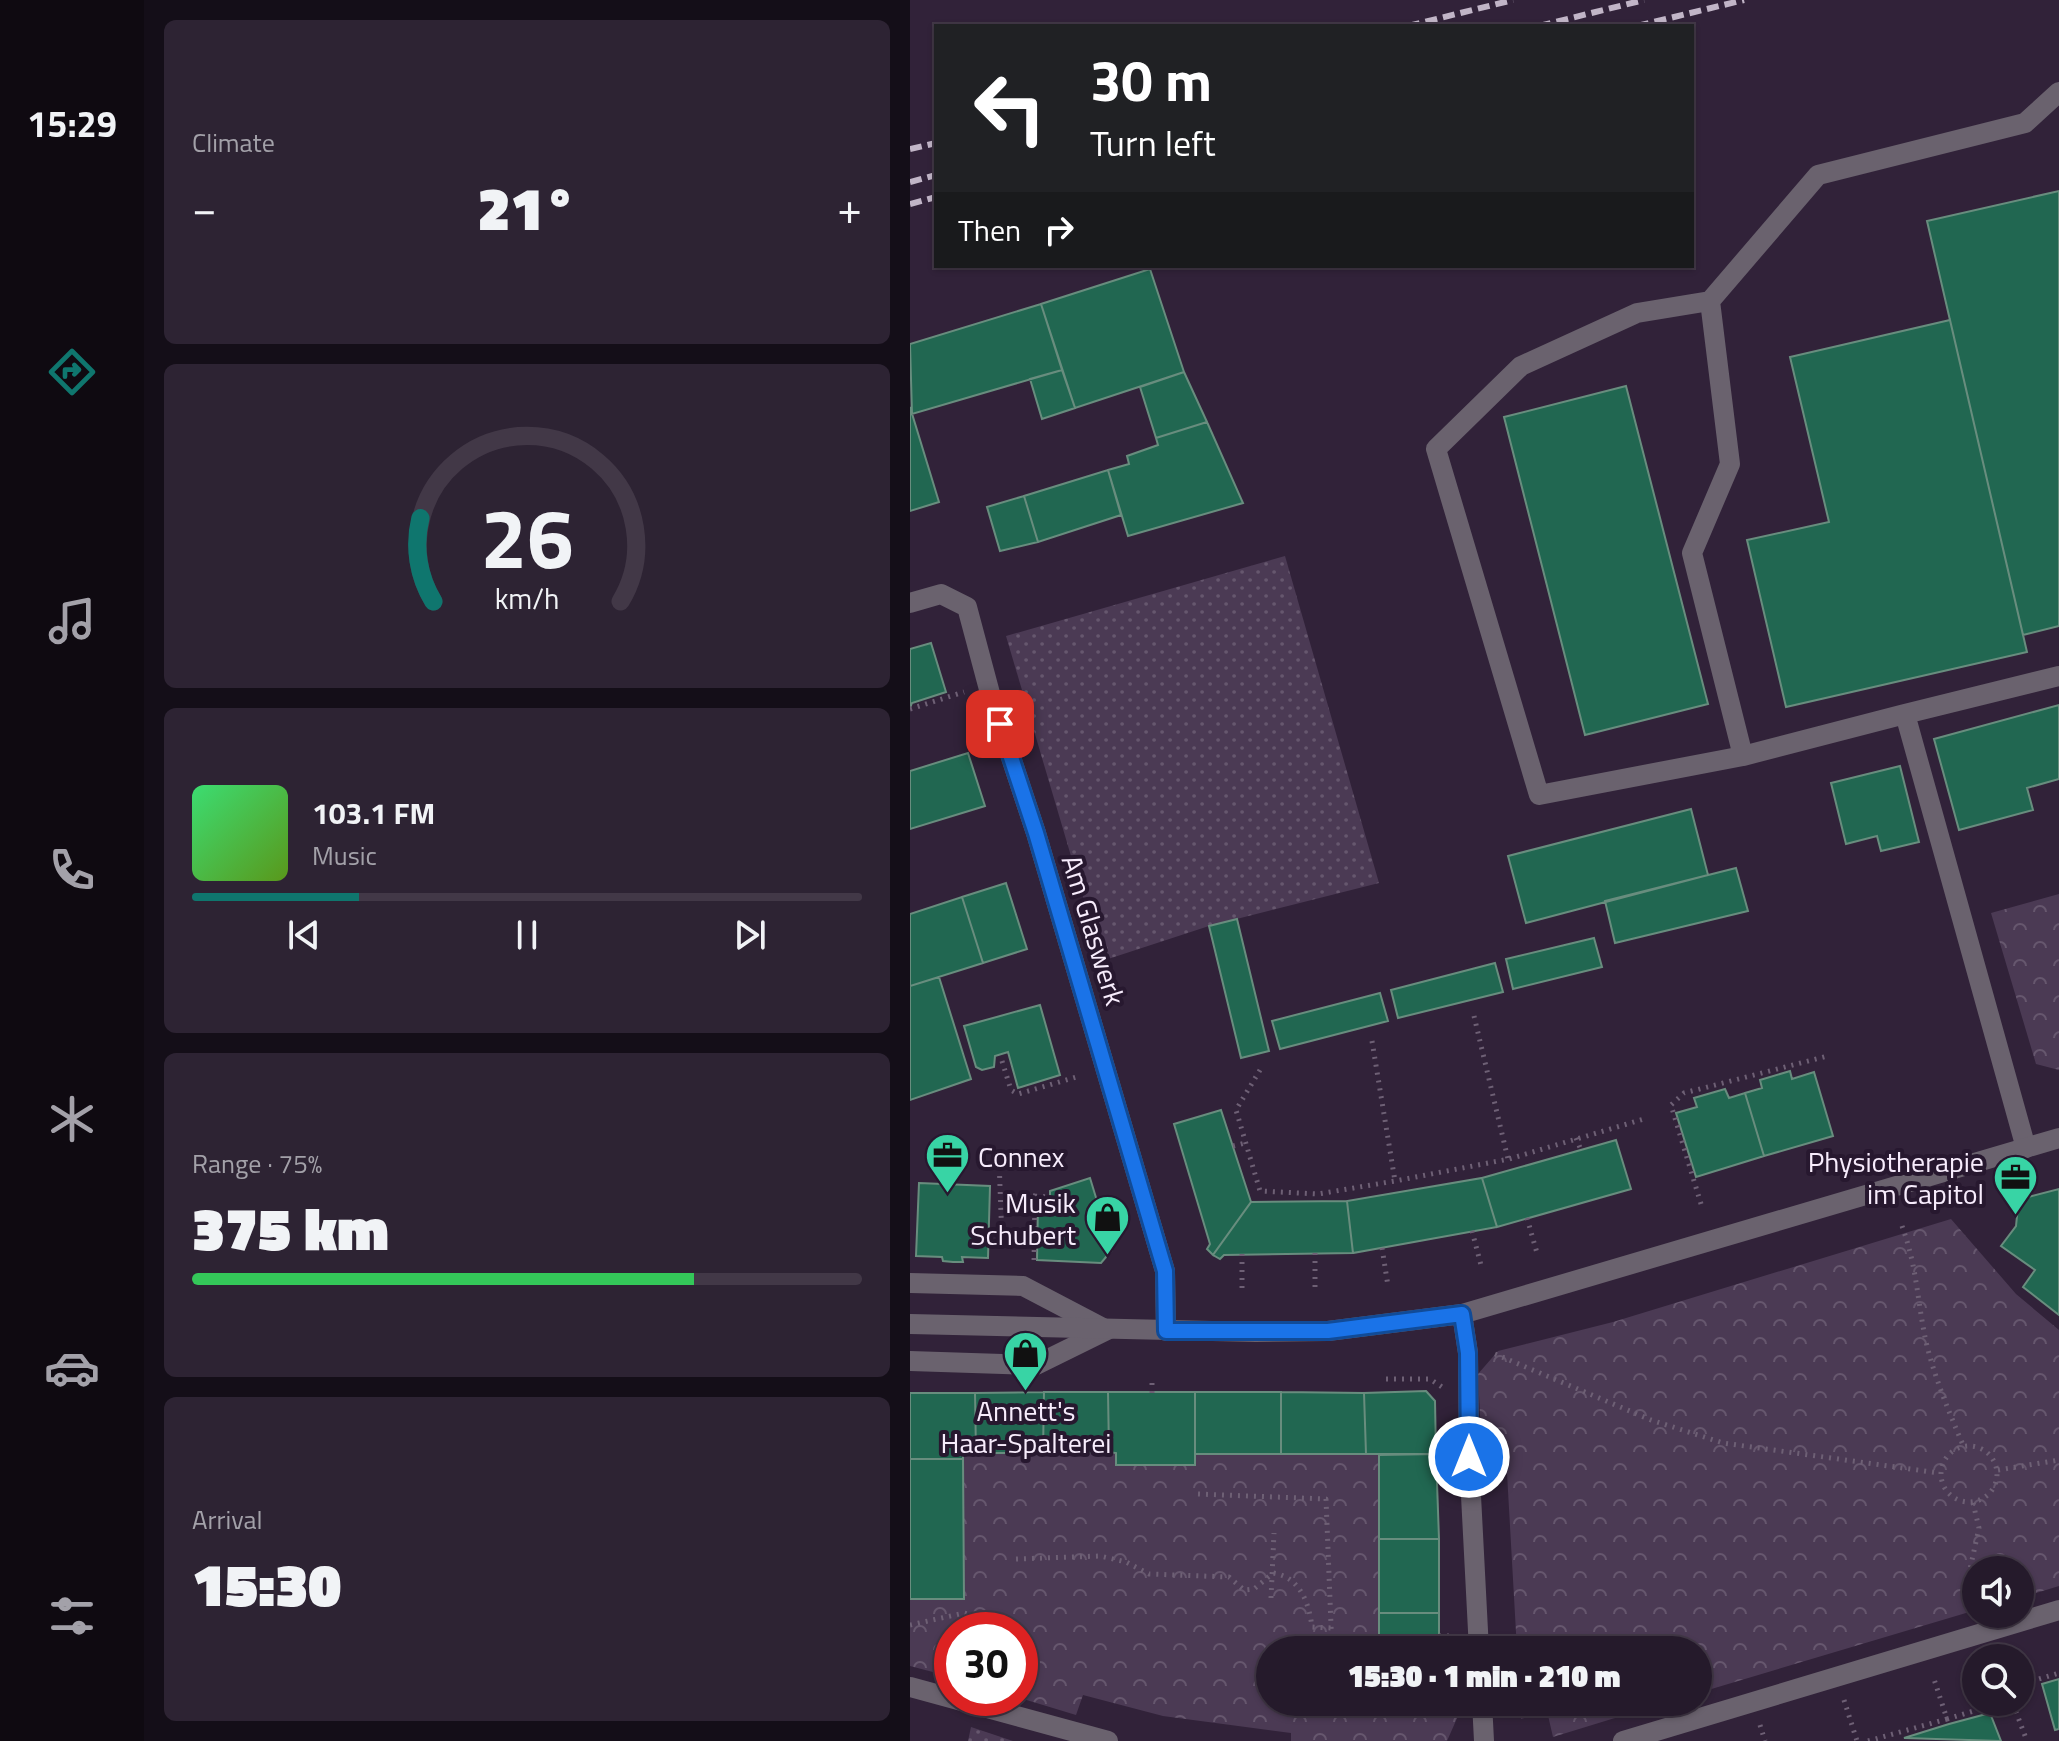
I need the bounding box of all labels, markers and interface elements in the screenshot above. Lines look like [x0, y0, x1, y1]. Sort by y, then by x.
text: 30 m [1090, 38, 1212, 123]
icon: left [958, 56, 1062, 160]
text: 15:29 [27, 96, 117, 151]
text: Turn left [1090, 115, 1216, 170]
text: Climate [192, 123, 275, 162]
text: 21° [478, 162, 577, 253]
text: − [192, 174, 217, 241]
text: + [837, 174, 862, 241]
text: Then [958, 207, 1021, 253]
icon: right [1037, 208, 1081, 252]
icon: directions [44, 344, 100, 400]
text: 26 [480, 474, 574, 600]
text: km/h [495, 577, 559, 620]
icon: music [44, 593, 100, 649]
pin [966, 690, 1034, 758]
icon: arrive [978, 702, 1022, 746]
text: 103.1 FM [312, 790, 435, 836]
text: Music [312, 836, 377, 875]
icon: phone [44, 842, 100, 898]
street label: Am Glaswerk [1051, 849, 1137, 1011]
icon: previous [282, 913, 326, 957]
icon: pause [505, 913, 549, 957]
icon: next [728, 913, 772, 957]
icon: climate [44, 1091, 100, 1147]
office icon: Connex [923, 1132, 971, 1195]
place label: Connex [978, 1135, 1065, 1178]
place label: Physiotherapie im Capitol [1808, 1140, 1984, 1215]
text: Range · 75% [192, 1144, 322, 1183]
office icon: Physiotherapie im Capitol [1991, 1153, 2039, 1216]
place label: Musik Schubert [970, 1181, 1076, 1256]
text: 375 km [192, 1182, 389, 1273]
shop icon: Musik Schubert [1083, 1194, 1131, 1257]
shop icon: Annett's Haar-Spalterei [1002, 1329, 1050, 1392]
icon: car [44, 1340, 100, 1396]
place label: Annett's Haar-Spalterei [941, 1389, 1111, 1464]
position arrow [1427, 1415, 1511, 1499]
text: Arrival [192, 1500, 263, 1539]
text: 15:30 [192, 1538, 341, 1629]
map controls [1962, 1556, 2034, 1716]
button: sound [1962, 1556, 2034, 1628]
icon: filters [44, 1588, 100, 1644]
speed limit sign: 30 [934, 1612, 1038, 1716]
button: search [1962, 1644, 2034, 1716]
text: 15:30 · 1 min · 210 m [1348, 1653, 1620, 1699]

